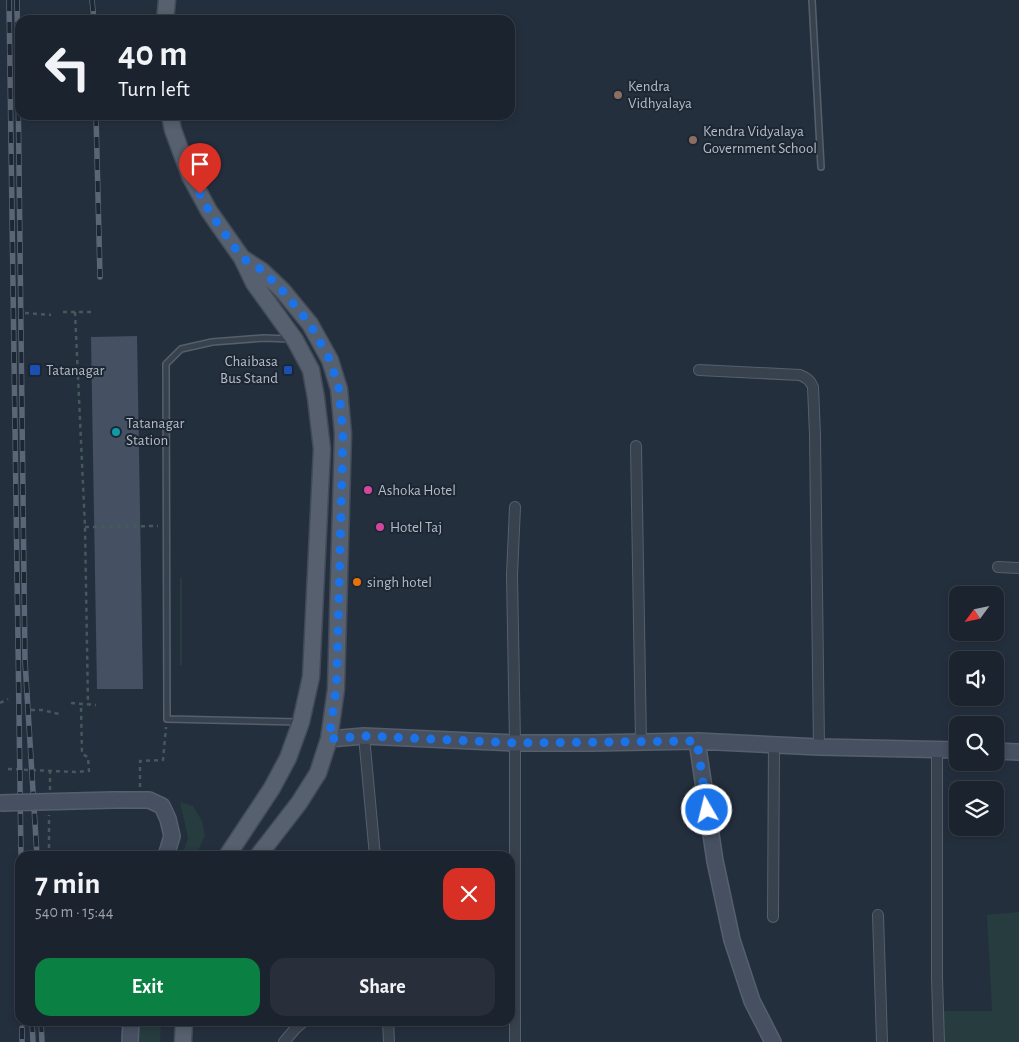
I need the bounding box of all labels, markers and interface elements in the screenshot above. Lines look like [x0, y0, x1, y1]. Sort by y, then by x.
icon: left [35, 35, 100, 100]
text: 40 m [118, 37, 187, 72]
text: Turn left [118, 78, 190, 100]
place label: Kendra Vidhyalaya [628, 79, 692, 111]
marker: Kendra Vidhyalaya [612, 89, 624, 101]
place label: Kendra Vidyalaya Government School [703, 124, 817, 156]
marker: Kendra Vidyalaya Government School [687, 134, 699, 146]
pin [179, 143, 221, 194]
icon: arrive [186, 150, 214, 178]
place label: Chaibasa Bus Stand [220, 354, 278, 386]
marker: Tatanagar [28, 363, 42, 377]
place label: Tatanagar [46, 363, 104, 378]
marker: Chaibasa Bus Stand [282, 364, 294, 376]
place label: Tatanagar Station [126, 416, 184, 448]
marker: Tatanagar Station [110, 426, 122, 438]
place label: Ashoka Hotel [378, 483, 456, 498]
marker: Ashoka Hotel [362, 484, 374, 496]
place label: Hotel Taj [390, 520, 442, 535]
marker: Hotel Taj [374, 521, 386, 533]
place label: singh hotel [367, 575, 432, 590]
marker: singh hotel [351, 576, 363, 588]
north arrow [949, 586, 1004, 641]
map controls [949, 586, 1004, 836]
button: sound [949, 651, 1004, 706]
button: search [949, 716, 1004, 771]
button: layers [949, 781, 1004, 836]
position arrow [680, 783, 732, 835]
button: close [443, 868, 495, 920]
text: 7 min [35, 869, 100, 899]
text: 540 m · 15:44 [35, 904, 113, 920]
button: Exit [35, 958, 260, 1016]
button: Share [270, 958, 495, 1016]

